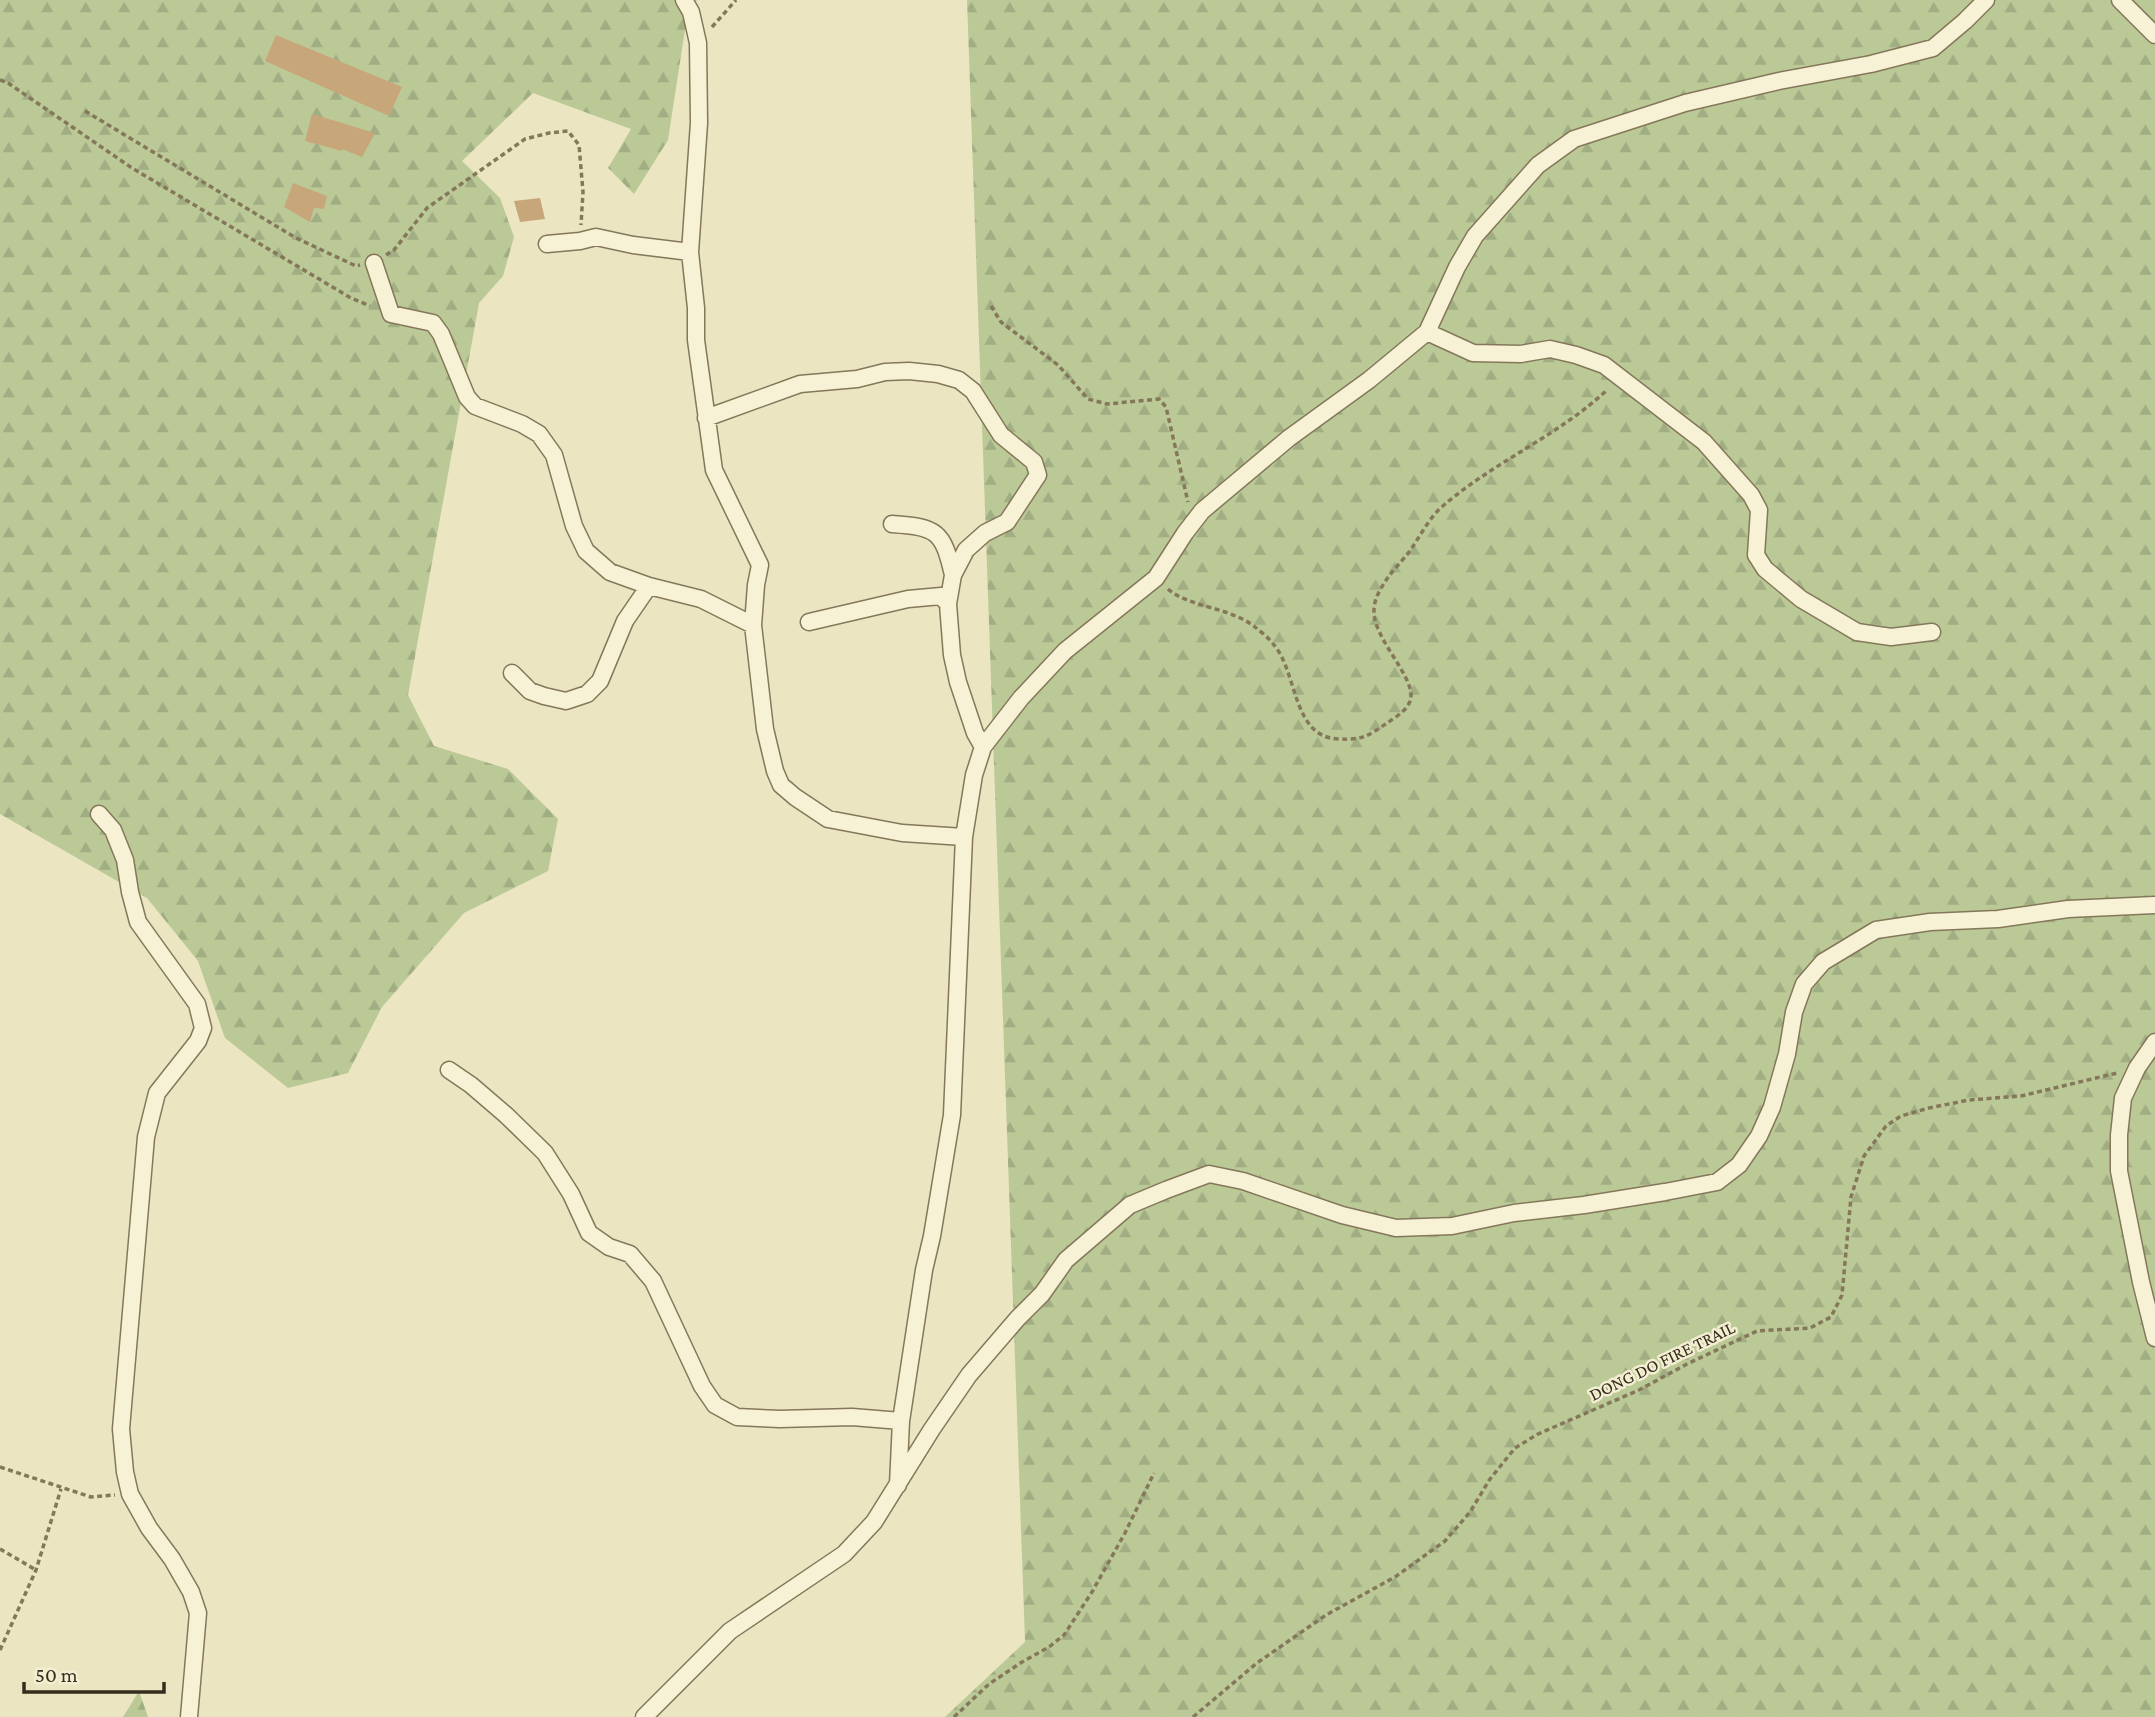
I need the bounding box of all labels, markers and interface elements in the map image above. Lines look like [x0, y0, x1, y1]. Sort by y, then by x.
street label: DONG DO FIRE TRAIL [1586, 1317, 1738, 1405]
scale bar [24, 1650, 164, 1694]
text: 50 m [35, 1663, 78, 1687]

